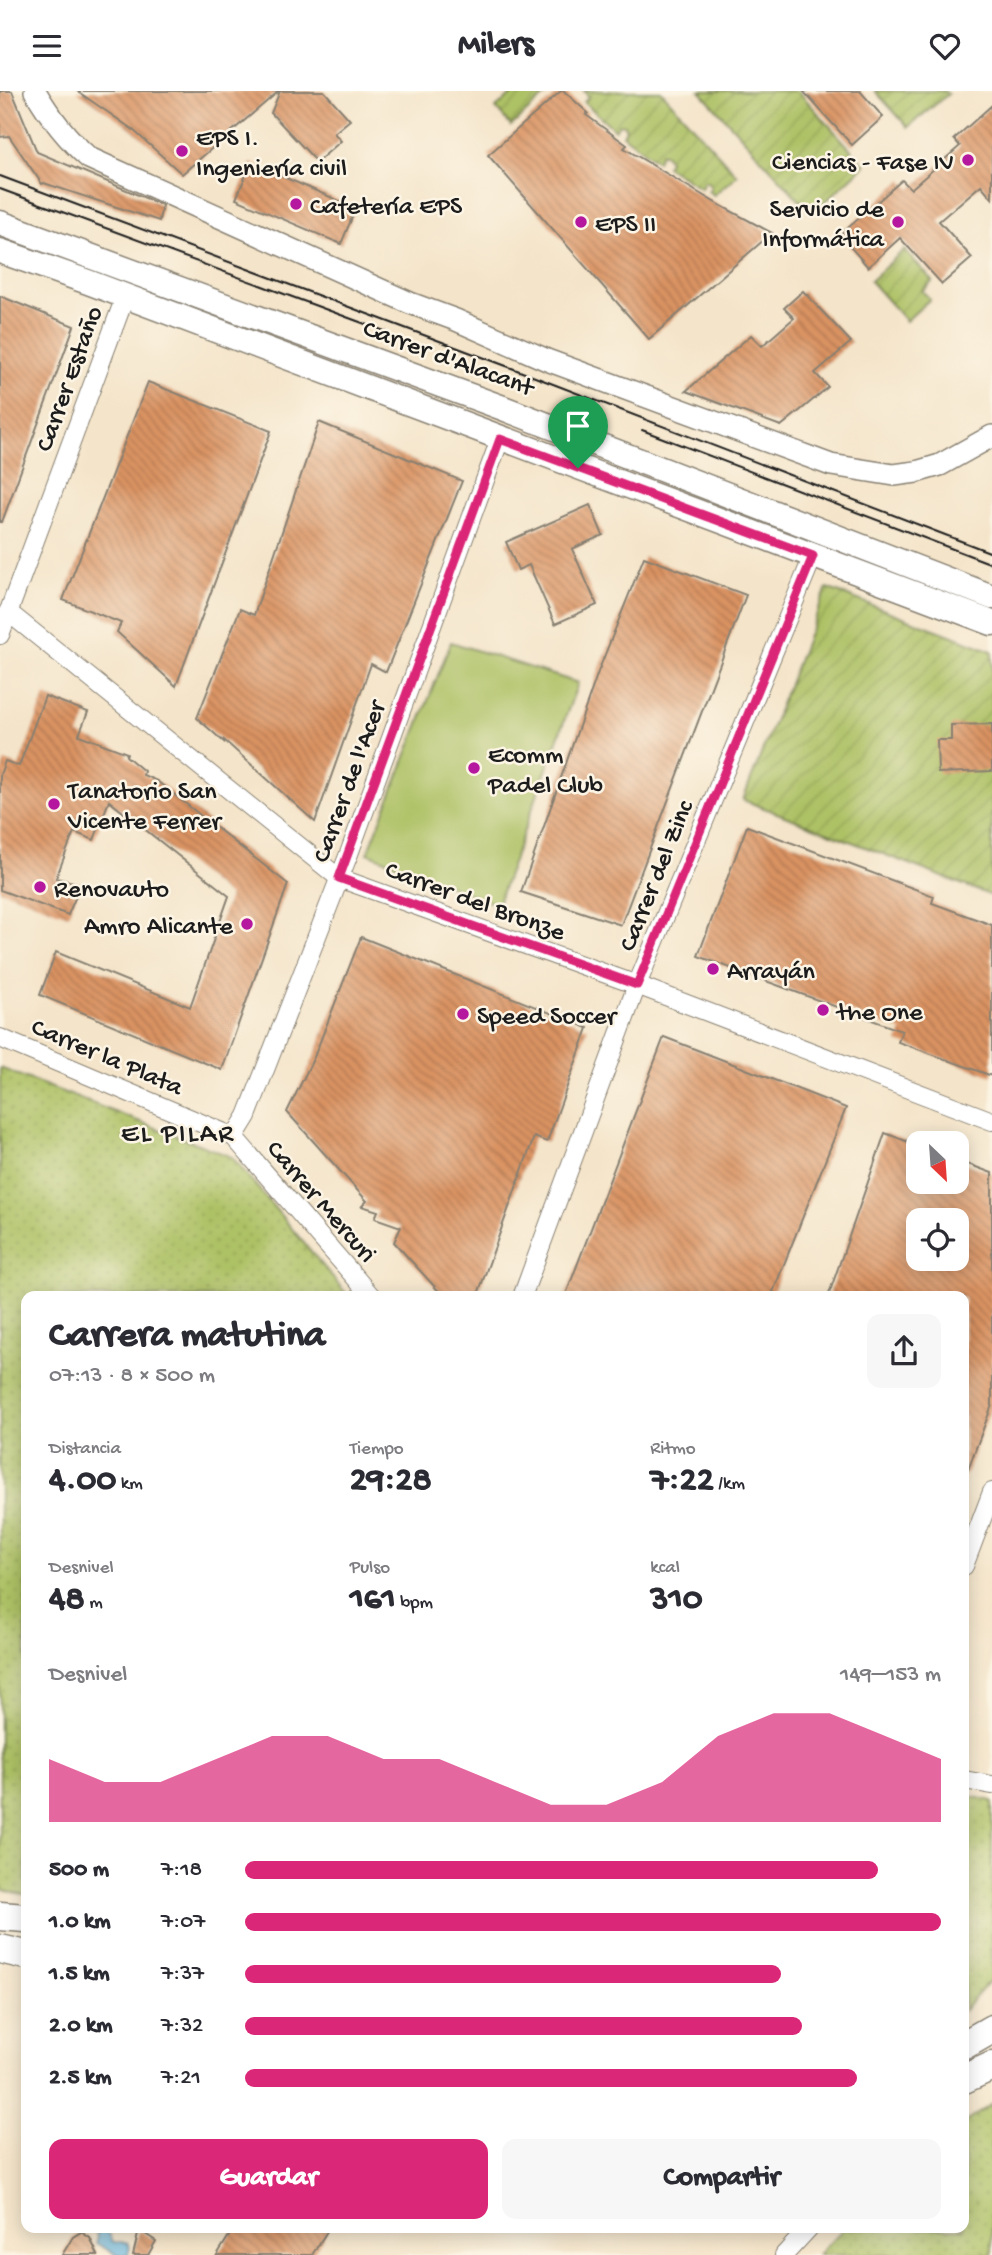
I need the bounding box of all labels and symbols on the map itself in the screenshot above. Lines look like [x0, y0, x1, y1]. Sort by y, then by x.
place label: EPS I. Ingeniería civil [196, 125, 347, 186]
marker: EPS I. Ingeniería civil [174, 143, 190, 159]
place label: Ciencias - Fase IV [772, 149, 954, 180]
marker: Ciencias - Fase IV [960, 152, 976, 168]
place label: Cafetería EPS [310, 193, 463, 224]
marker: Cafetería EPS [288, 196, 304, 212]
place label: Servicio de Informática [762, 196, 886, 257]
place label: EPS II [595, 211, 656, 242]
marker: EPS II [573, 214, 589, 230]
marker: Servicio de Informática [890, 214, 906, 230]
street label: Carrer Estaño [31, 303, 112, 456]
street label: Carrer d'Alacant [358, 315, 539, 406]
pin [548, 396, 608, 468]
street label: Carrer de l'Acer [308, 695, 396, 868]
place label: Ecomm Padel Club [487, 742, 603, 803]
marker: Ecomm Padel Club [466, 760, 482, 776]
place label: Tanatorio San Vicente Ferrer [66, 778, 223, 839]
marker: Tanatorio San Vicente Ferrer [46, 796, 62, 812]
street label: Carrer del Zinc [614, 796, 703, 957]
street label: Carrer del Bronze [380, 856, 569, 950]
place label: Renovauto [54, 876, 169, 907]
marker: Renovauto [32, 879, 48, 895]
place label: Amro Alicante [84, 913, 234, 944]
marker: Amro Alicante [239, 916, 255, 932]
place label: Arrayán [727, 958, 815, 989]
marker: Arrayán [705, 961, 721, 977]
place label: the One [835, 999, 923, 1030]
marker: the One [815, 1002, 831, 1018]
place label: Speed Soccer [477, 1003, 619, 1034]
marker: Speed Soccer [455, 1006, 471, 1022]
street label: Carrer la Plata [26, 1013, 188, 1106]
district label: EL PILAR [121, 1119, 235, 1152]
north arrow [906, 1131, 970, 1193]
street label: Carrer Mercuri [258, 1135, 381, 1271]

